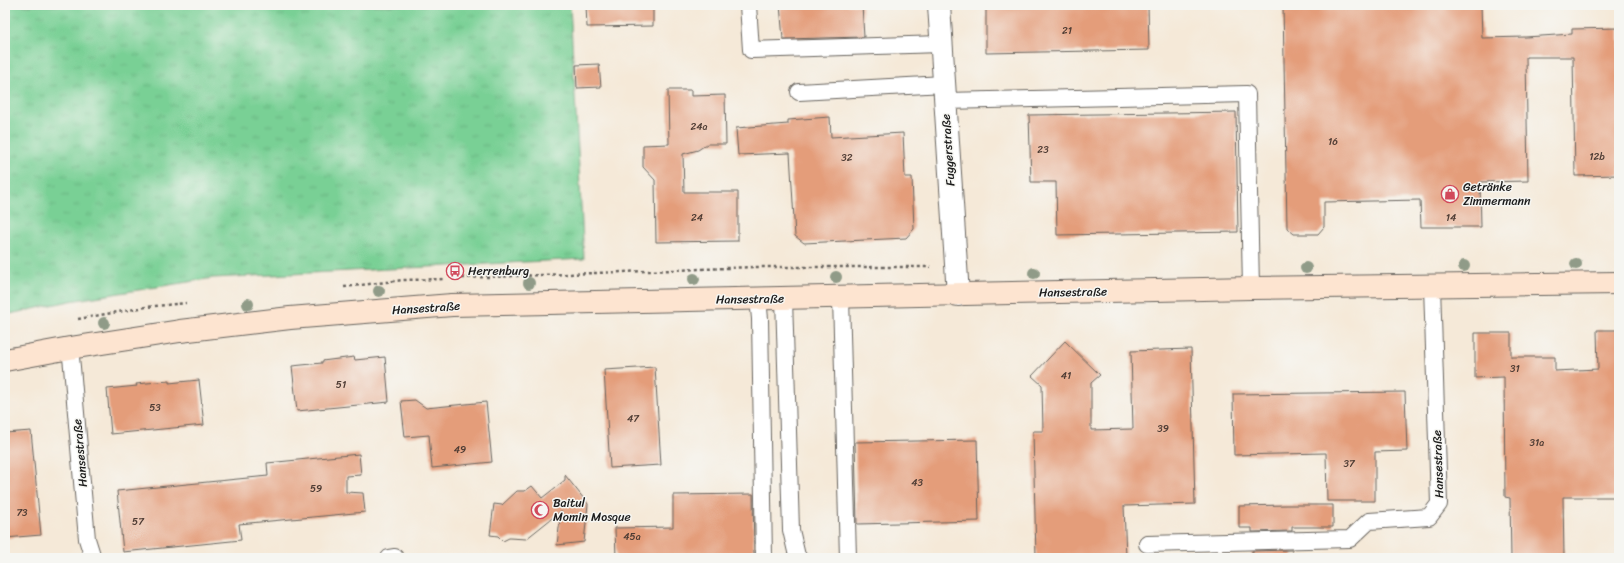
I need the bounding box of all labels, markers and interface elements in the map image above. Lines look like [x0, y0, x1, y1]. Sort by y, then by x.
house number: 21 [1062, 22, 1072, 40]
street label: Fuggerstraße [935, 113, 961, 187]
house number: 24a [690, 118, 708, 136]
house number: 16 [1328, 133, 1338, 151]
house number: 23 [1037, 141, 1049, 159]
house number: 12b [1589, 148, 1605, 166]
house number: 32 [841, 149, 853, 167]
place label: Getränke Zimmermann [1463, 176, 1531, 212]
shop icon: Getränke Zimmermann [1440, 184, 1460, 204]
house number: 24 [691, 209, 703, 227]
house number: 14 [1446, 209, 1456, 227]
place label: Herrenburg [468, 260, 529, 282]
bus stop icon: Herrenburg [445, 261, 465, 281]
street label: Hansestraße [1039, 280, 1107, 304]
street label: Hansestraße [716, 287, 784, 311]
street label: Hansestraße [391, 295, 461, 321]
house number: 31 [1510, 360, 1520, 378]
house number: 41 [1061, 367, 1071, 385]
house number: 51 [336, 376, 346, 394]
house number: 53 [149, 399, 161, 417]
house number: 47 [627, 410, 640, 428]
street label: Hansestraße [66, 418, 94, 488]
house number: 39 [1157, 420, 1169, 438]
street label: Hansestraße [1426, 430, 1450, 498]
house number: 31a [1530, 434, 1544, 452]
house number: 49 [454, 441, 466, 459]
house number: 37 [1343, 455, 1356, 473]
house number: 43 [911, 474, 923, 492]
house number: 59 [310, 480, 322, 498]
place label: Baitul Momin Mosque [553, 492, 631, 528]
mosque icon: Baitul Momin Mosque [530, 500, 550, 520]
house number: 73 [16, 504, 28, 522]
house number: 57 [132, 513, 145, 531]
house number: 45a [623, 528, 641, 546]

